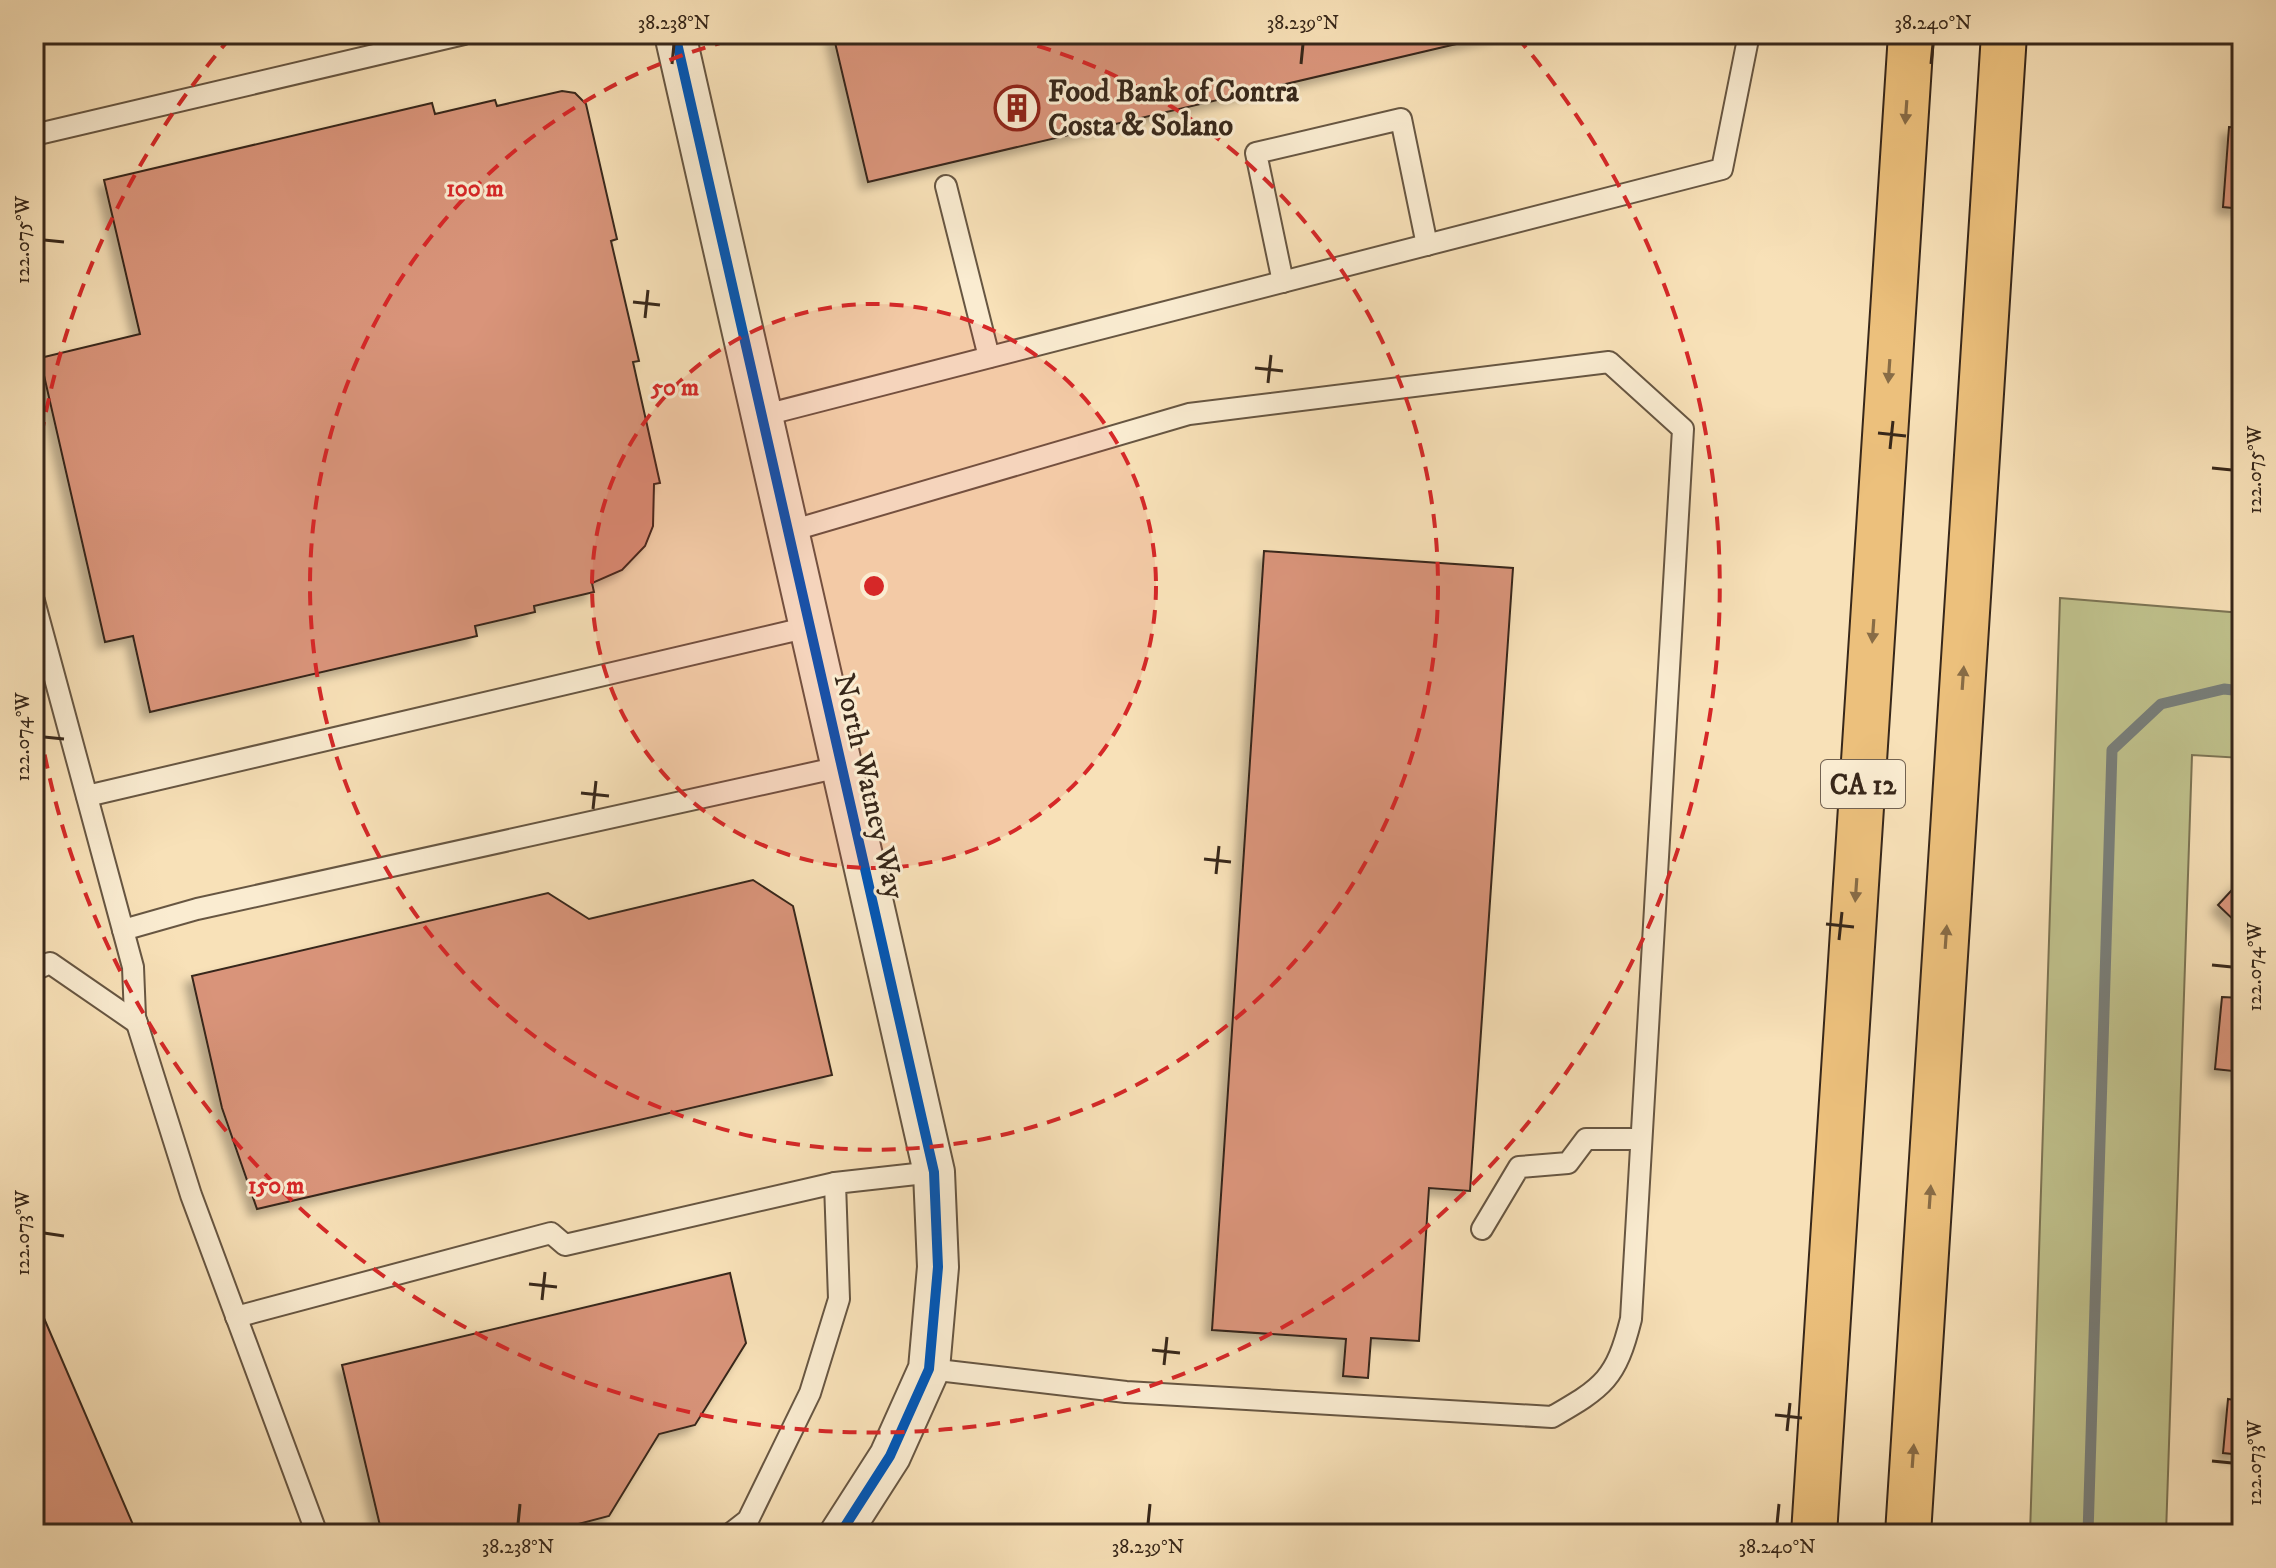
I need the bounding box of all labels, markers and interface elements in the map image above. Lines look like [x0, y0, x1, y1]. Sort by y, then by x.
text: 38.238°N [638, 11, 710, 36]
text: 38.239°N [1267, 11, 1339, 36]
text: 38.240°N [1894, 11, 1972, 36]
place label: Food Bank of Contra Costa & Solano [1048, 74, 1300, 145]
building icon: Food Bank of Contra Costa & Solano [993, 84, 1041, 132]
one-way arrow [1899, 100, 1912, 125]
text: 100 m [446, 174, 504, 204]
text: 122.075°W [11, 195, 36, 284]
one-way arrow [1882, 359, 1895, 384]
text: 50 m [650, 373, 699, 403]
text: 122.075°W [2243, 425, 2268, 514]
centre of rings [860, 572, 888, 600]
one-way arrow [1866, 619, 1879, 644]
one-way arrow [1957, 665, 1970, 690]
street label: North Watney Way [825, 670, 913, 904]
text: 122.074°W [11, 692, 36, 782]
road number: CA 12 [1821, 760, 1905, 808]
one-way arrow [1849, 878, 1862, 903]
text: 122.074°W [2243, 922, 2268, 1012]
one-way arrow [1940, 924, 1953, 949]
text: 150 m [248, 1171, 304, 1201]
one-way arrow [1924, 1184, 1937, 1209]
text: 122.073°W [11, 1190, 36, 1276]
text: 122.073°W [2243, 1420, 2268, 1506]
one-way arrow [1907, 1443, 1920, 1468]
text: 38.238°N [482, 1535, 554, 1560]
text: 38.239°N [1112, 1535, 1184, 1560]
text: 38.240°N [1738, 1535, 1816, 1560]

